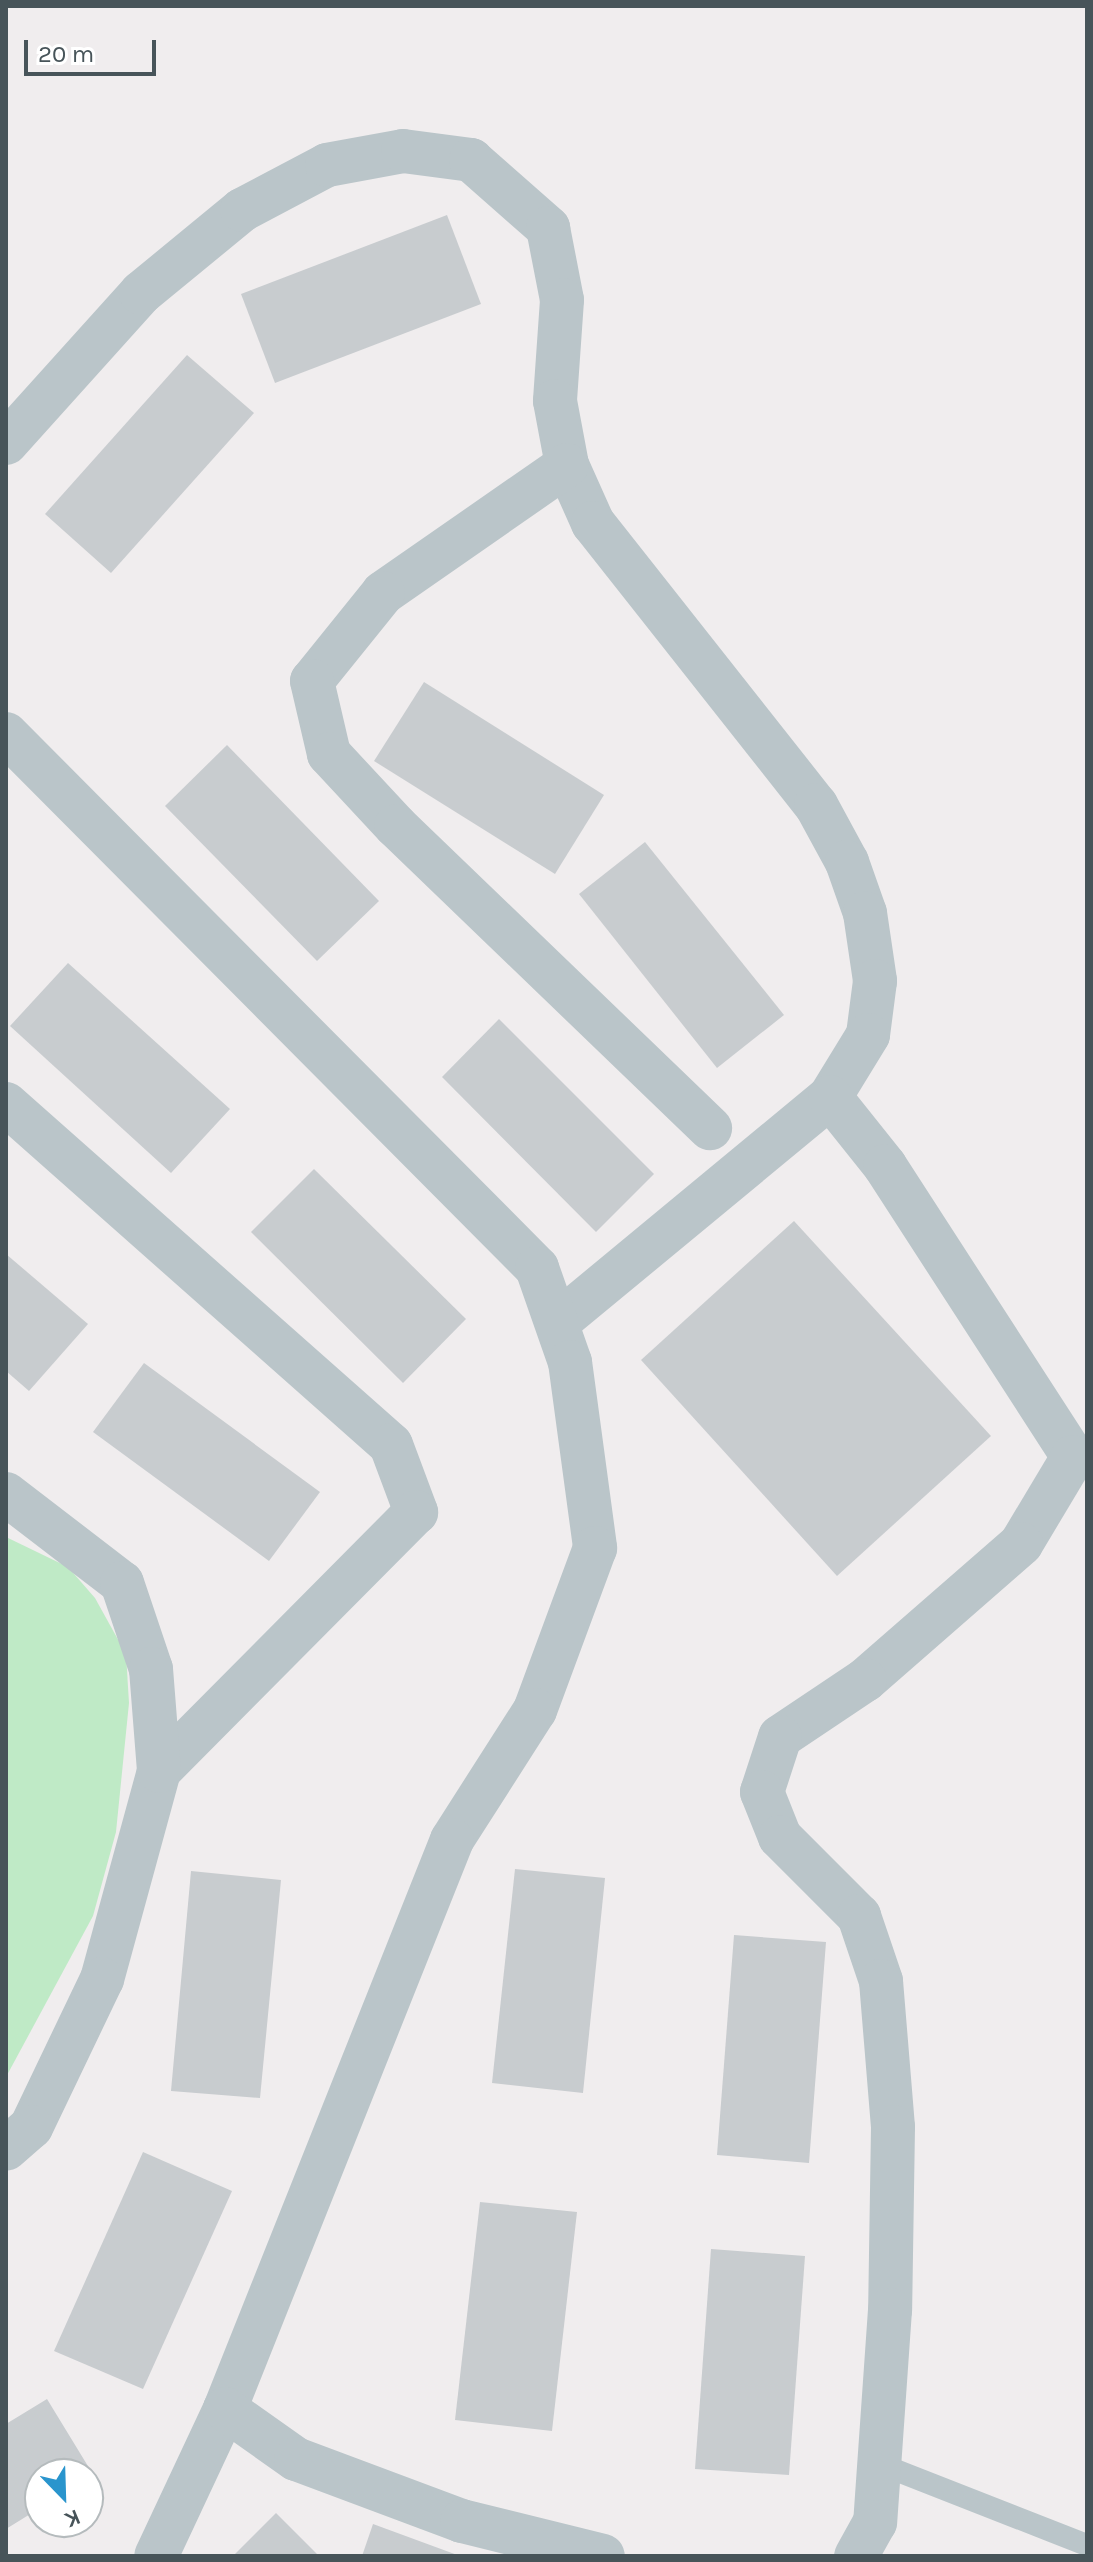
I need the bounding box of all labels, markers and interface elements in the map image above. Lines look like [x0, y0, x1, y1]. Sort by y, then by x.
scale bar [28, 24, 160, 74]
text: 20 m [38, 40, 94, 68]
north arrow [24, 2458, 104, 2538]
text: K [61, 2503, 84, 2533]

